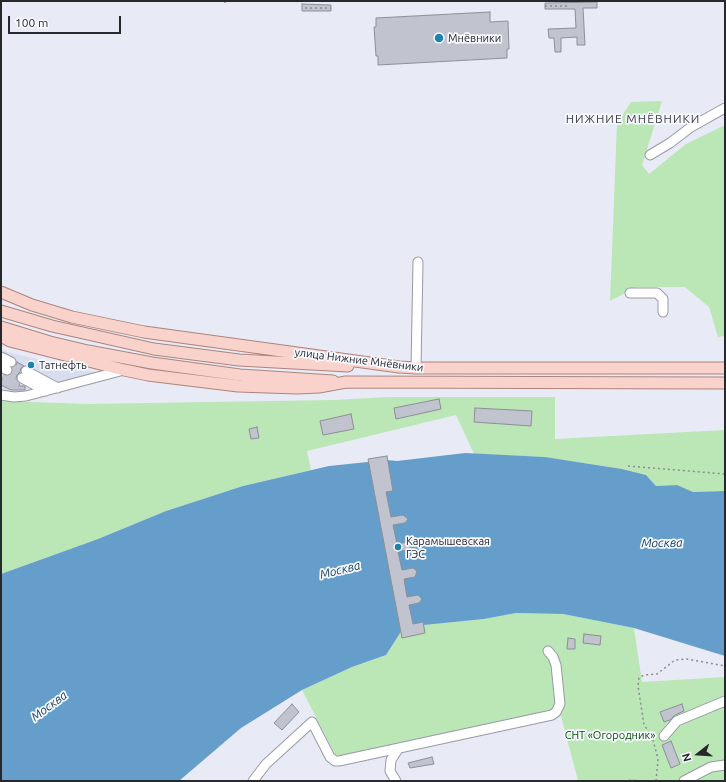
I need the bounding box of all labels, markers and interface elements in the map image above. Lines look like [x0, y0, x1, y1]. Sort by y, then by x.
scale bar [10, 8, 123, 34]
text: 100 m [15, 16, 48, 29]
place label: Мнёвники [448, 31, 501, 45]
marker: Мнёвники [433, 32, 445, 44]
district label: НИЖНИЕ МНЁВНИКИ [566, 112, 700, 126]
street label: улица Нижние Мнёвники [294, 346, 424, 374]
place label: Татнефть [39, 358, 87, 372]
marker: Татнефть [26, 360, 36, 370]
place label: Карамышевская ГЭС [406, 534, 490, 560]
water label: Москва [641, 535, 683, 551]
marker: Карамышевская ГЭС [393, 542, 403, 552]
water label: Москва [318, 558, 362, 582]
water label: Москва [28, 688, 70, 724]
park label: СНТ «Огородник» [565, 728, 655, 742]
north arrow [678, 734, 718, 774]
text: N [680, 752, 693, 763]

